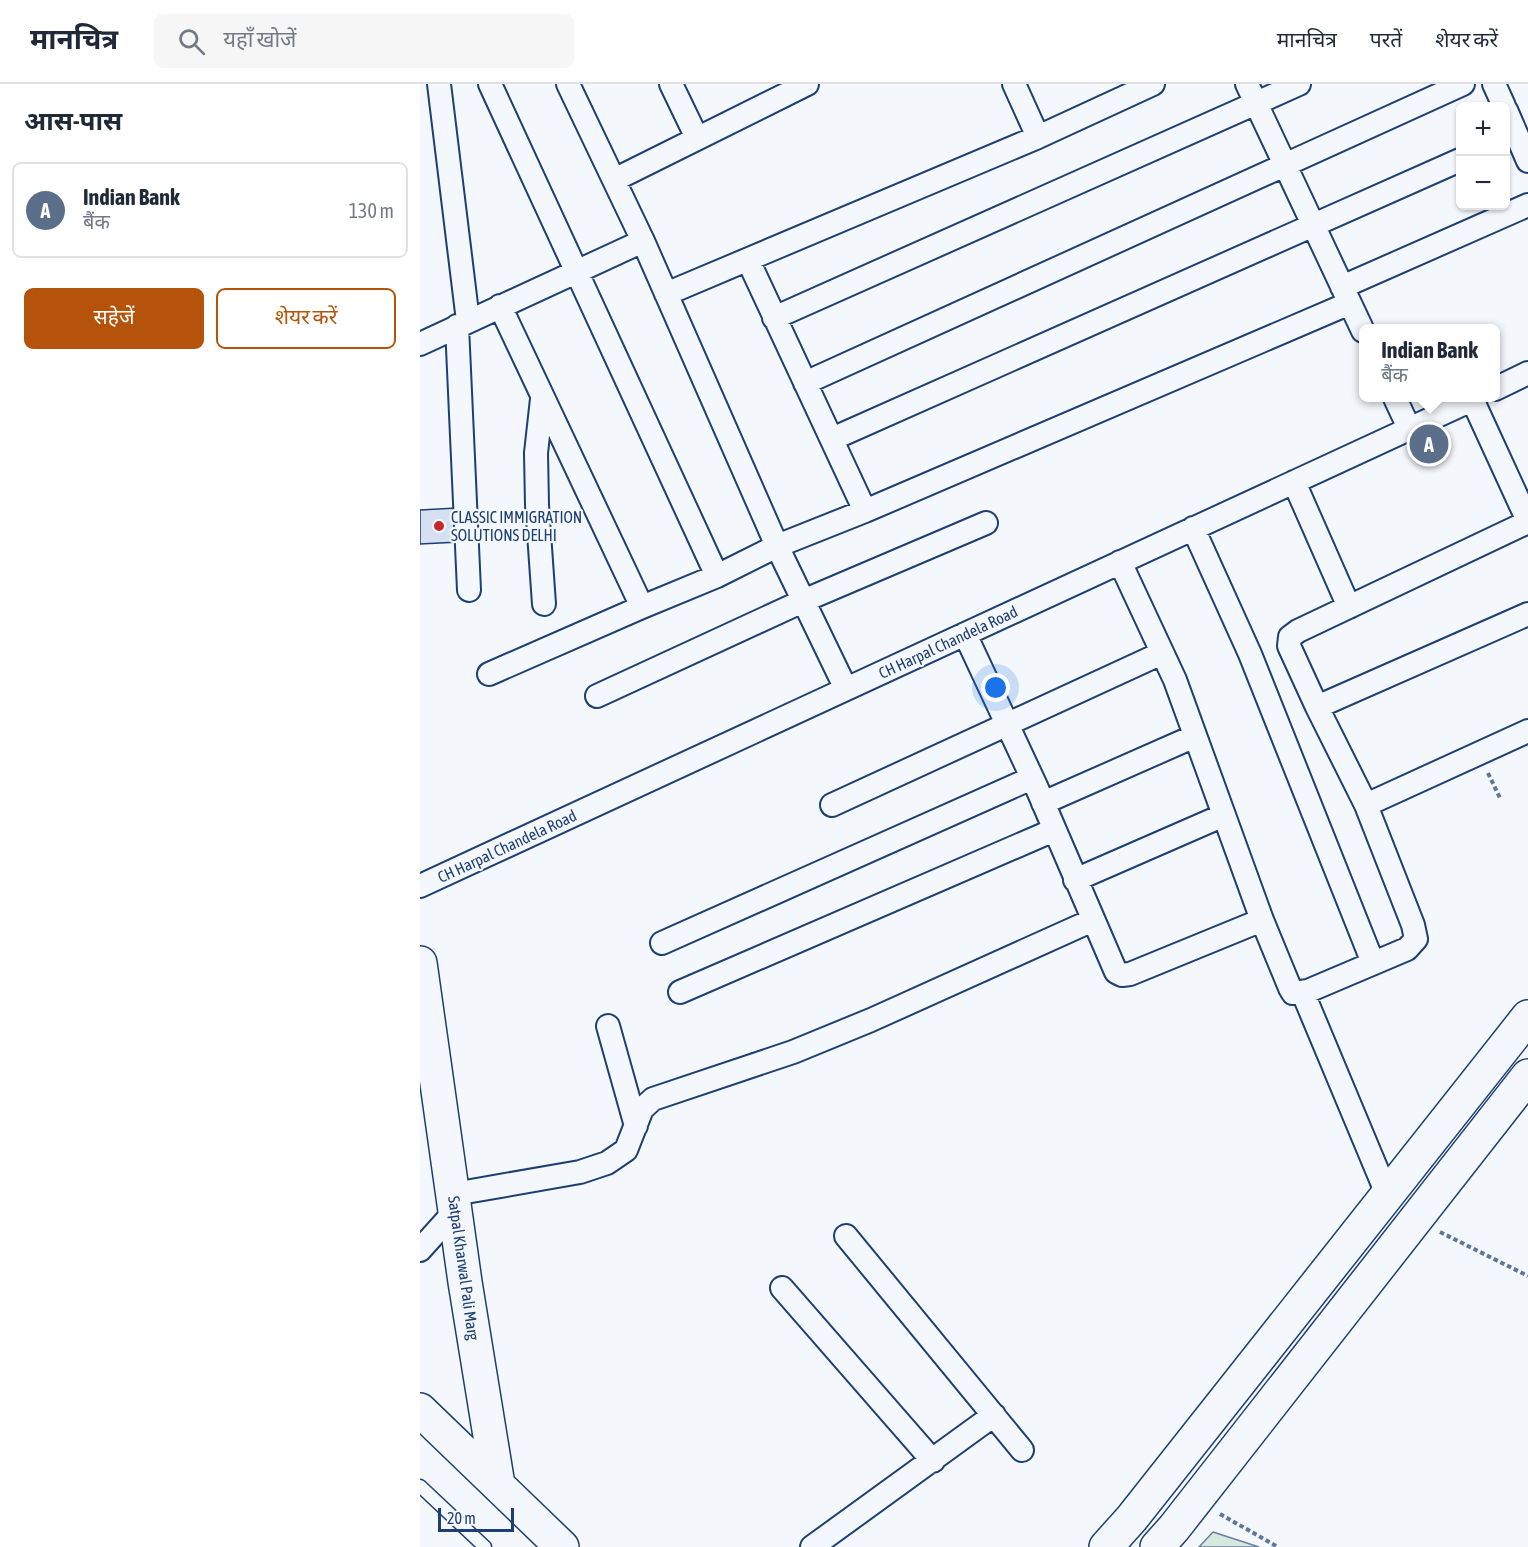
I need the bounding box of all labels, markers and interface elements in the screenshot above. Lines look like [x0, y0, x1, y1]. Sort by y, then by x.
search box [154, 14, 574, 68]
text: मानचित्र [30, 23, 118, 55]
icon: search [175, 25, 208, 58]
text: यहाँ खोजें [223, 26, 296, 52]
text: मानचित्र [1277, 27, 1337, 51]
text: परतें [1370, 27, 1402, 51]
text: शेयर करें [1435, 27, 1498, 51]
map controls [1456, 102, 1510, 210]
button: + [1456, 102, 1510, 156]
text: आस-पास [24, 106, 122, 136]
button: − [1456, 156, 1510, 210]
text: Indian Bank [83, 184, 180, 210]
text: A [41, 199, 50, 222]
text: 130 m [349, 199, 394, 222]
text: बैंक [83, 210, 110, 233]
button: सहेजें [24, 288, 204, 349]
button: शेयर करें [216, 288, 396, 349]
popup [1359, 324, 1500, 402]
text: Indian Bank [1381, 337, 1478, 363]
text: बैंक [1381, 363, 1408, 386]
pin: A [1410, 422, 1448, 466]
place label: CLASSIC IMMIGRATION SOLUTIONS DELHI [451, 508, 582, 544]
marker: CLASSIC IMMIGRATION SOLUTIONS DELHI [432, 519, 446, 533]
street label: CH Harpal Chandela Road [876, 602, 1021, 683]
your location [981, 673, 1010, 702]
street label: CH Harpal Chandela Road [435, 806, 580, 887]
street label: Satpal Kharwal Pali Marg [444, 1195, 483, 1342]
scale bar [438, 1505, 514, 1532]
text: 20 m [447, 1509, 476, 1527]

